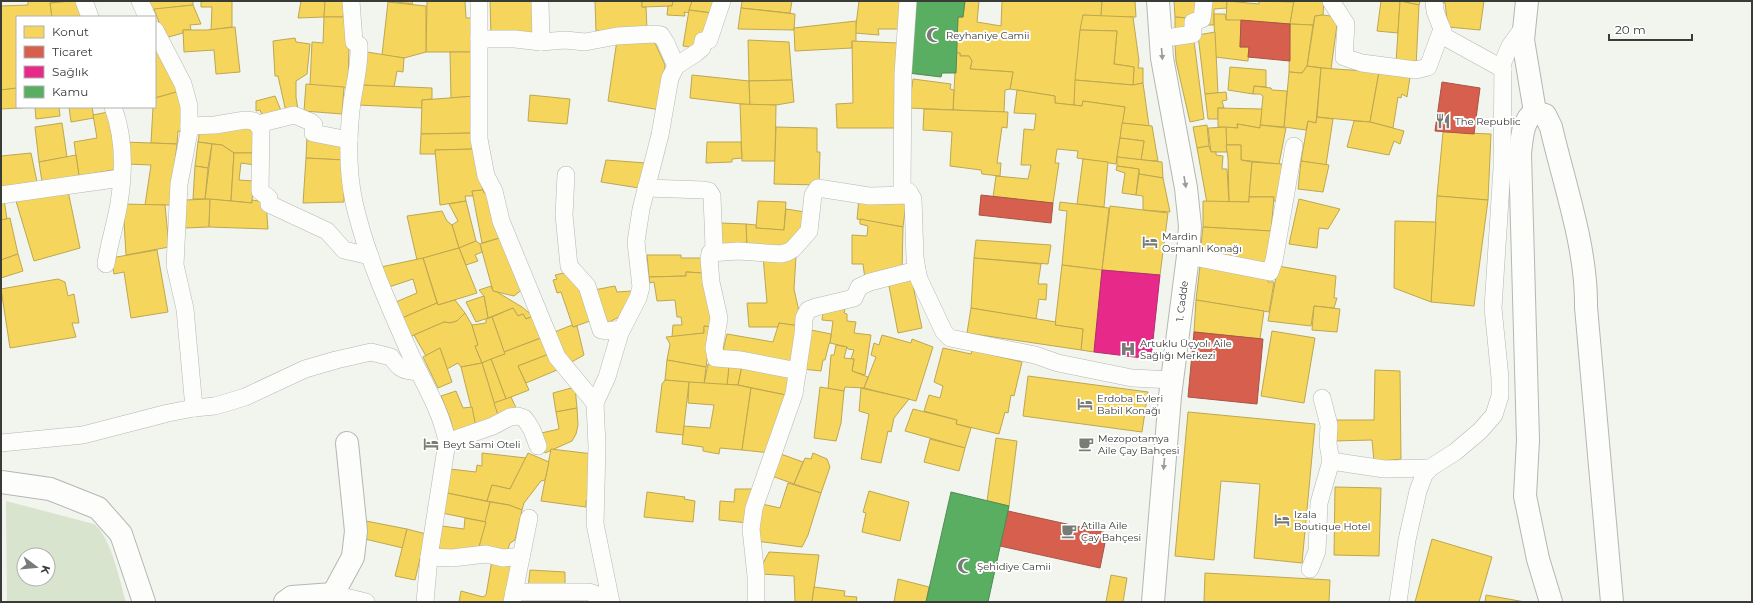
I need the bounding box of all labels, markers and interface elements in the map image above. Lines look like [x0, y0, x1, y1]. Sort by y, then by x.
legend [16, 16, 156, 108]
scale bar [1609, 16, 1692, 42]
text: 20 m [1615, 22, 1646, 37]
text: Konut [52, 24, 89, 39]
mosque icon: Reyhaniye Camii [925, 26, 943, 44]
place label: Reyhaniye Camii [946, 29, 1030, 42]
text: Ticaret [52, 44, 93, 59]
one-way arrow [1158, 48, 1165, 60]
text: Sağlık [52, 64, 89, 79]
text: Kamu [52, 84, 88, 99]
restaurant icon: The Republic [1434, 112, 1452, 130]
place label: The Republic [1455, 115, 1521, 128]
one-way arrow [1182, 176, 1188, 188]
place label: Mardin Osmanlı Konağı [1162, 230, 1242, 255]
hotel icon: Mardin Osmanlı Konağı [1141, 233, 1159, 251]
street label: 1. Cadde [1173, 280, 1191, 322]
place label: Artuklu Üçyolı Aile Sağlığı Merkezi [1140, 337, 1232, 362]
hospital icon: Artuklu Üçyolı Aile Sağlığı Merkezi [1119, 340, 1137, 358]
place label: Erdoba Evleri Babil Konağı [1097, 392, 1163, 417]
hotel icon: Erdoba Evleri Babil Konağı [1076, 395, 1094, 413]
place label: Mezopotamya Aile Çay Bahçesi [1098, 432, 1179, 457]
hotel icon: Beyt Sami Oteli [422, 435, 440, 453]
cafe icon: Mezopotamya Aile Çay Bahçesi [1077, 435, 1095, 453]
place label: Beyt Sami Oteli [443, 438, 520, 451]
one-way arrow [1161, 458, 1167, 470]
place label: Izala Boutique Hotel [1294, 508, 1370, 533]
hotel icon: Izala Boutique Hotel [1273, 511, 1291, 529]
place label: Atilla Aile Çay Bahçesi [1081, 519, 1141, 544]
cafe icon: Atilla Aile Çay Bahçesi [1060, 522, 1078, 540]
north arrow [16, 547, 56, 587]
mosque icon: Şehidiye Camii [956, 557, 974, 575]
place label: Şehidiye Camii [977, 560, 1051, 573]
text: K [38, 564, 53, 576]

